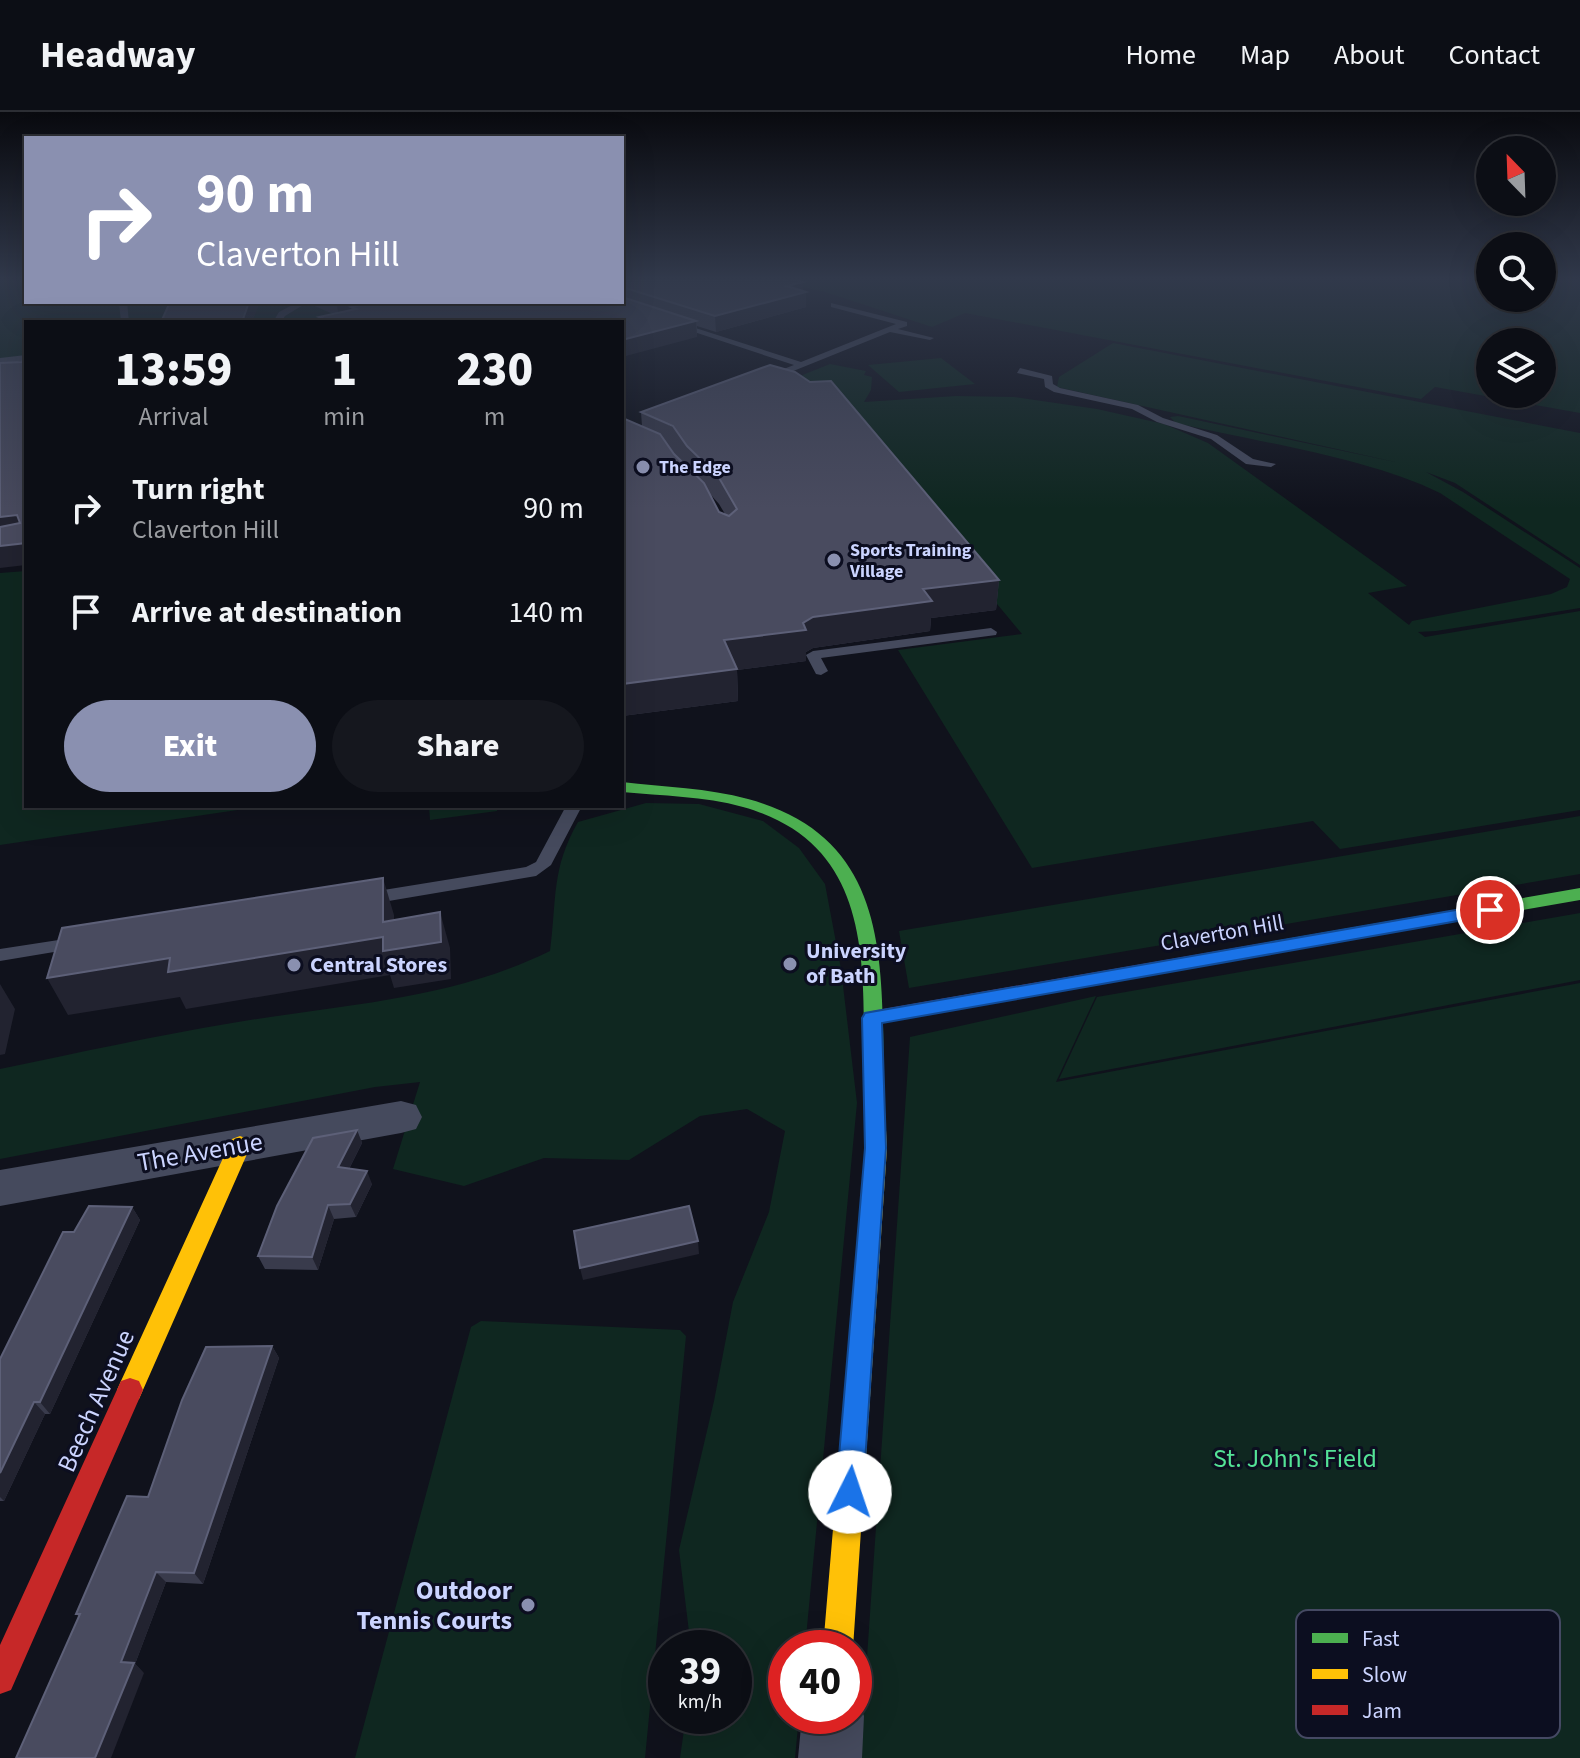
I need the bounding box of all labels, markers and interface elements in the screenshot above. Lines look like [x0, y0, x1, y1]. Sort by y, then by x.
text: Headway [40, 28, 196, 82]
text: Home [1125, 35, 1196, 75]
text: Map [1240, 35, 1290, 75]
text: About [1334, 35, 1405, 75]
text: Contact [1449, 35, 1540, 75]
north arrow [1476, 136, 1556, 216]
map controls [1476, 136, 1556, 408]
text: 90 m [196, 155, 314, 234]
icon: right [64, 168, 168, 272]
text: Claverton Hill [196, 229, 400, 280]
button: search [1476, 232, 1556, 312]
button: layers [1476, 328, 1556, 408]
text: 13:59 [115, 336, 232, 404]
text: 1 [331, 336, 357, 404]
text: 230 [456, 336, 533, 404]
text: Arrival [139, 398, 209, 435]
text: min [323, 398, 365, 435]
text: m [484, 398, 505, 435]
place label: The Edge [659, 455, 731, 480]
marker: The Edge [634, 458, 652, 476]
text: Turn right [132, 468, 264, 511]
icon: right [64, 486, 108, 530]
text: 90 m [523, 487, 584, 530]
text: Claverton Hill [132, 511, 279, 548]
place label: Sports Training Village [849, 538, 972, 584]
marker: Sports Training Village [825, 551, 843, 569]
icon: arrive [64, 590, 108, 634]
text: Arrive at destination [132, 591, 402, 634]
text: 140 m [508, 591, 584, 634]
button: Exit [64, 700, 316, 792]
button: Share [332, 700, 584, 792]
pin [1456, 876, 1524, 944]
icon: arrive [1468, 888, 1512, 932]
street label: Claverton Hill [1158, 906, 1286, 960]
place label: University of Bath [806, 935, 907, 992]
place label: Central Stores [310, 949, 447, 981]
marker: University of Bath [781, 955, 799, 973]
marker: Central Stores [285, 956, 303, 974]
street label: The Avenue [135, 1123, 265, 1181]
street label: Beech Avenue [48, 1324, 144, 1478]
park label: St. John's Field [1213, 1440, 1377, 1477]
position arrow [808, 1450, 892, 1534]
place label: Outdoor Tennis Courts [357, 1572, 513, 1639]
marker: Outdoor Tennis Courts [519, 1596, 537, 1614]
legend [1296, 1610, 1560, 1738]
text: Fast [1362, 1623, 1400, 1655]
speed limit sign: 40 [768, 1630, 872, 1734]
text: 39 [679, 1643, 721, 1700]
text: Slow [1362, 1659, 1407, 1691]
text: km/h [678, 1688, 722, 1716]
text: Jam [1362, 1695, 1402, 1727]

